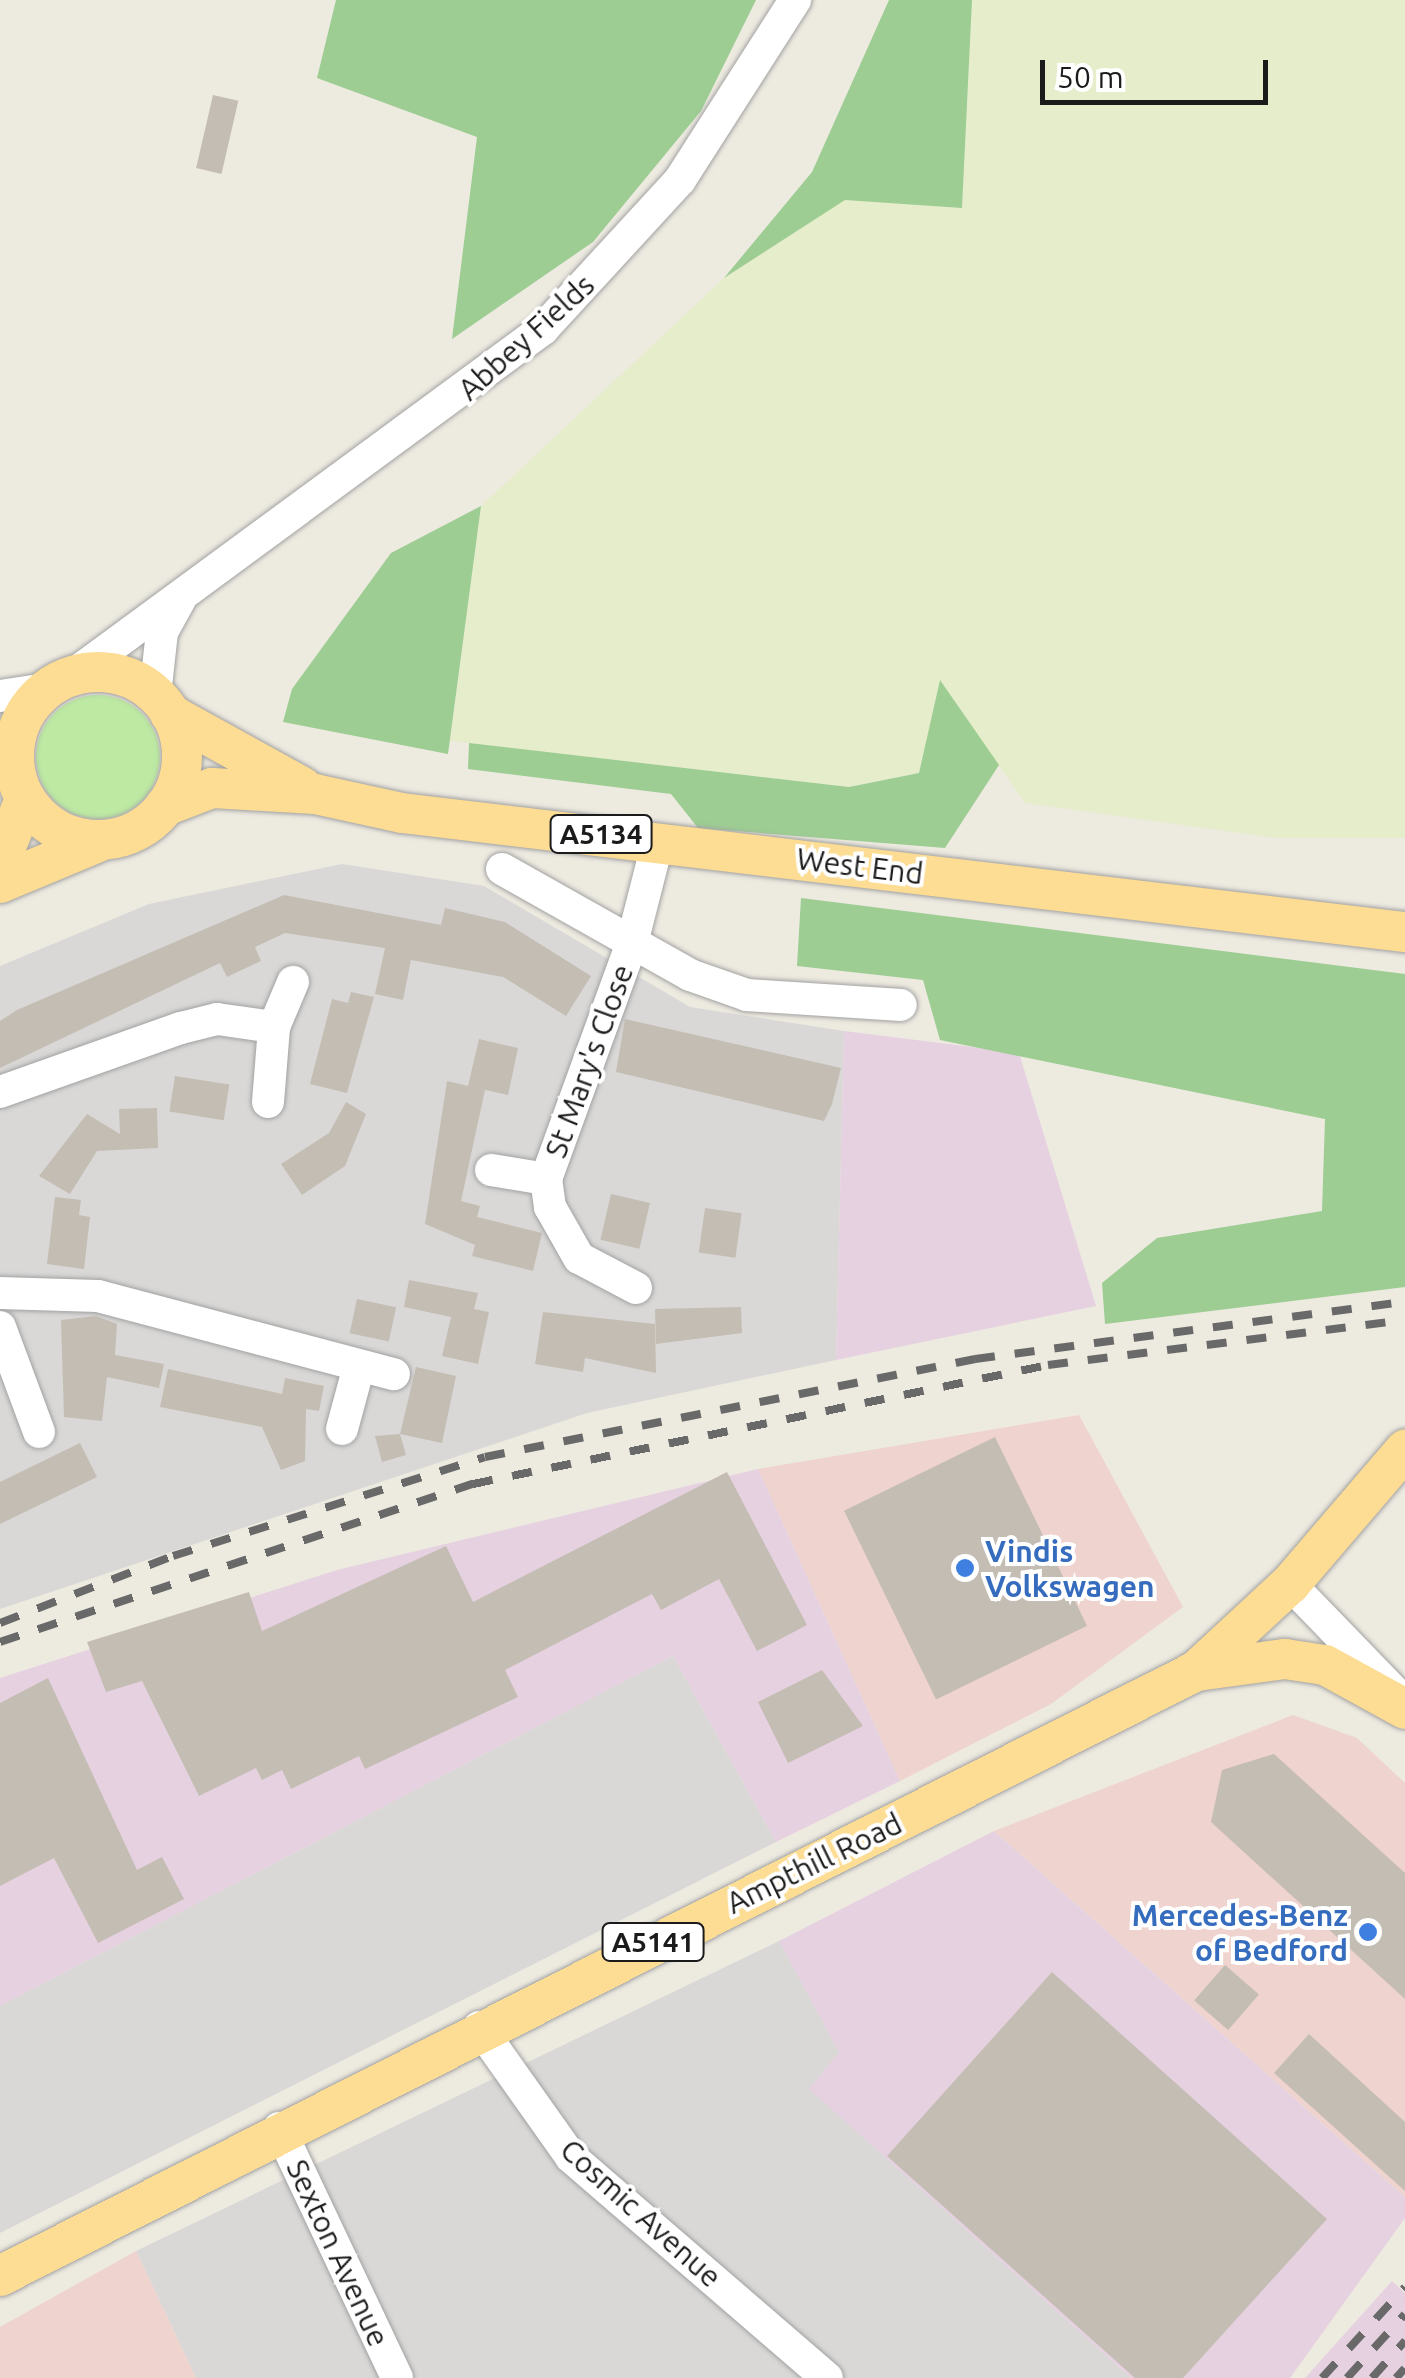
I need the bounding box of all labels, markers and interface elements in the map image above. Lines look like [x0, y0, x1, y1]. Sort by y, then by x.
scale bar [1045, 40, 1272, 102]
text: 50 m [1057, 60, 1124, 94]
street label: Abbey Fields [451, 267, 601, 407]
road number: A5134 [548, 811, 654, 857]
street label: West End [795, 840, 925, 892]
street label: St Mary's Close [537, 960, 641, 1162]
place label: Vindis Volkswagen [985, 1533, 1155, 1604]
marker: Vindis Volkswagen [954, 1557, 976, 1579]
street label: Ampthill Road [720, 1805, 908, 1921]
place label: Mercedes-Benz of Bedford [1132, 1897, 1348, 1968]
road number: A5141 [600, 1919, 706, 1965]
marker: Mercedes-Benz of Bedford [1357, 1921, 1379, 1943]
street label: Cosmic Avenue [553, 2131, 729, 2295]
street label: Sexton Avenue [279, 2154, 397, 2352]

